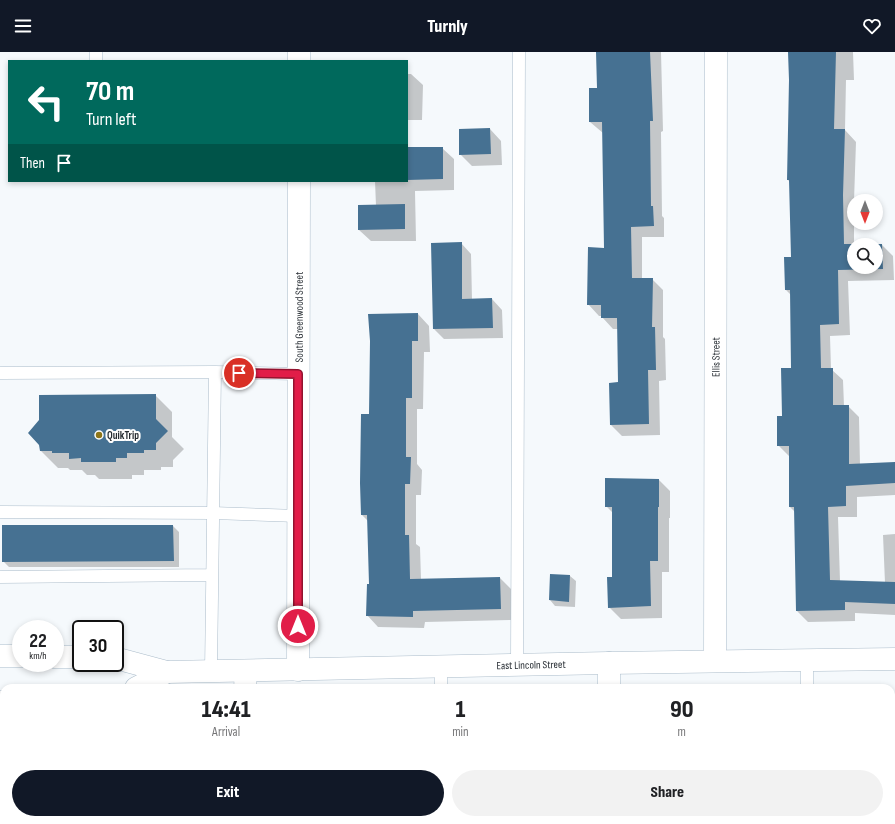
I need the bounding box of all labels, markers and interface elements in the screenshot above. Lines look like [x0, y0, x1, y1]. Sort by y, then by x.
icon: menu [12, 15, 34, 37]
icon: heart [861, 15, 883, 37]
text: Turnly [427, 16, 468, 37]
text: 70 m [86, 75, 134, 108]
icon: left [20, 76, 72, 128]
text: Turn left [86, 109, 137, 130]
icon: arrive [53, 152, 75, 174]
text: Then [20, 154, 45, 173]
north arrow [847, 194, 883, 230]
map controls [847, 194, 883, 274]
button: search [847, 238, 883, 274]
street label: South Greenwood Street [292, 271, 305, 362]
street label: Ellis Street [709, 336, 722, 377]
pin [222, 356, 256, 390]
icon: arrive [228, 362, 250, 384]
place label: QuikTrip [107, 429, 139, 442]
marker: QuikTrip [94, 430, 104, 440]
position arrow [277, 605, 319, 647]
speed limit sign: 30 [72, 620, 124, 672]
text: 22 [29, 629, 47, 653]
text: km/h [29, 650, 47, 662]
street label: East Lincoln Street [496, 657, 566, 672]
text: 14:41 [202, 695, 251, 724]
text: 1 [455, 695, 465, 724]
text: 90 [670, 695, 693, 724]
text: Arrival [212, 724, 240, 740]
text: min [452, 724, 468, 740]
text: m [678, 724, 686, 740]
button: Exit [12, 770, 444, 816]
button: Share [452, 770, 883, 816]

